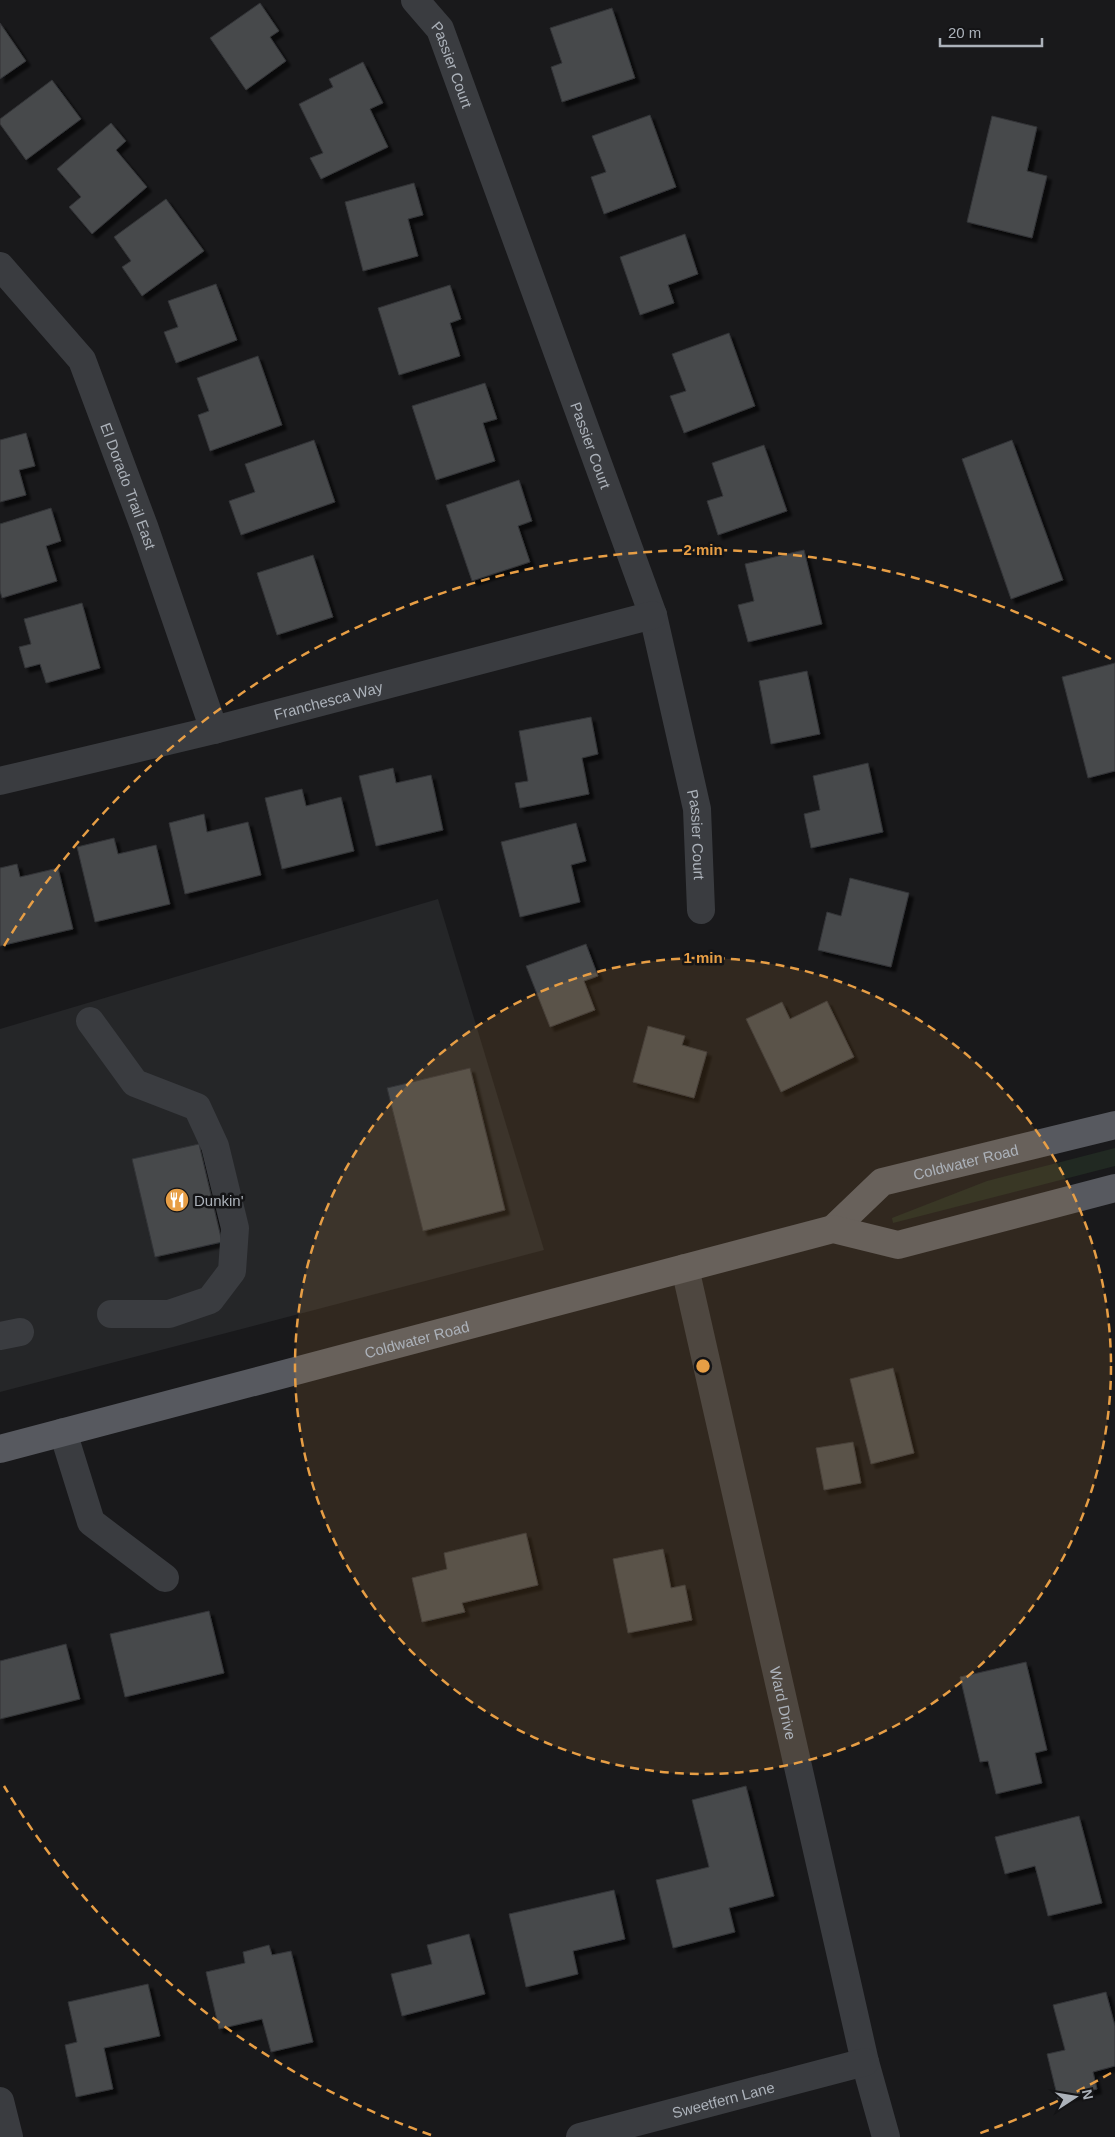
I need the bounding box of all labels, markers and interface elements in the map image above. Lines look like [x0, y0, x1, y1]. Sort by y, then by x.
scale bar [940, 15, 1042, 47]
street label: Passier Court [429, 18, 477, 111]
text: 20 m [948, 24, 981, 41]
street label: Passier Court [568, 399, 615, 491]
street label: El Dorado Trail East [98, 420, 160, 552]
text: 2 min [683, 541, 723, 558]
street label: Franchesca Way [272, 678, 385, 723]
street label: Passier Court [684, 787, 708, 881]
text: 1 min [683, 949, 723, 966]
street label: Coldwater Road [911, 1140, 1020, 1183]
restaurant icon: Dunkin' [164, 1187, 190, 1213]
place label: Dunkin' [194, 1192, 244, 1209]
street label: Coldwater Road [363, 1317, 471, 1361]
centre of rings [694, 1357, 712, 1375]
street label: Ward Drive [767, 1665, 800, 1741]
north arrow [1050, 2072, 1100, 2122]
street label: Sweetfern Lane [670, 2078, 776, 2121]
text: N [1079, 2088, 1097, 2101]

